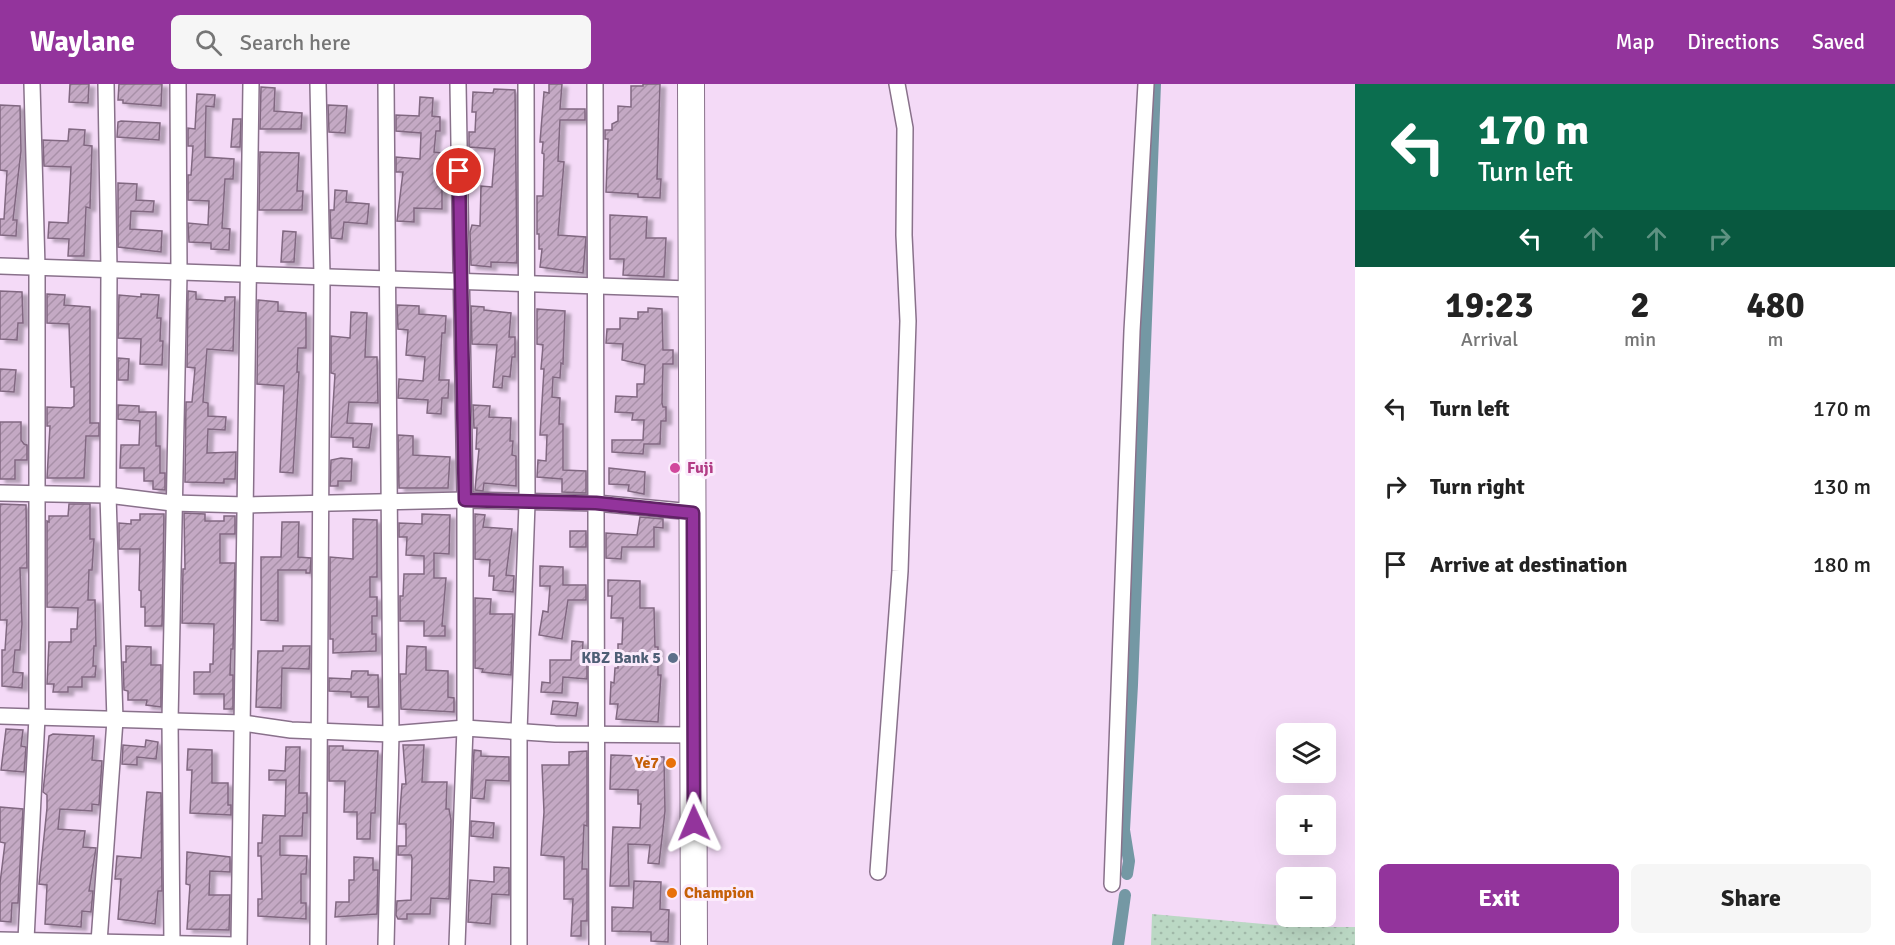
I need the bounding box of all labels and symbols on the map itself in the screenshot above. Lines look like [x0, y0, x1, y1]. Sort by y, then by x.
pin [433, 145, 484, 196]
place label: Fuji [687, 458, 713, 478]
marker: Fuji [668, 461, 682, 475]
place label: KBZ Bank 5 [581, 648, 661, 668]
marker: KBZ Bank 5 [666, 651, 680, 665]
place label: Ye7 [634, 753, 659, 773]
marker: Ye7 [664, 756, 678, 770]
position arrow [662, 791, 726, 855]
place label: Champion [684, 883, 754, 903]
marker: Champion [665, 886, 679, 900]

